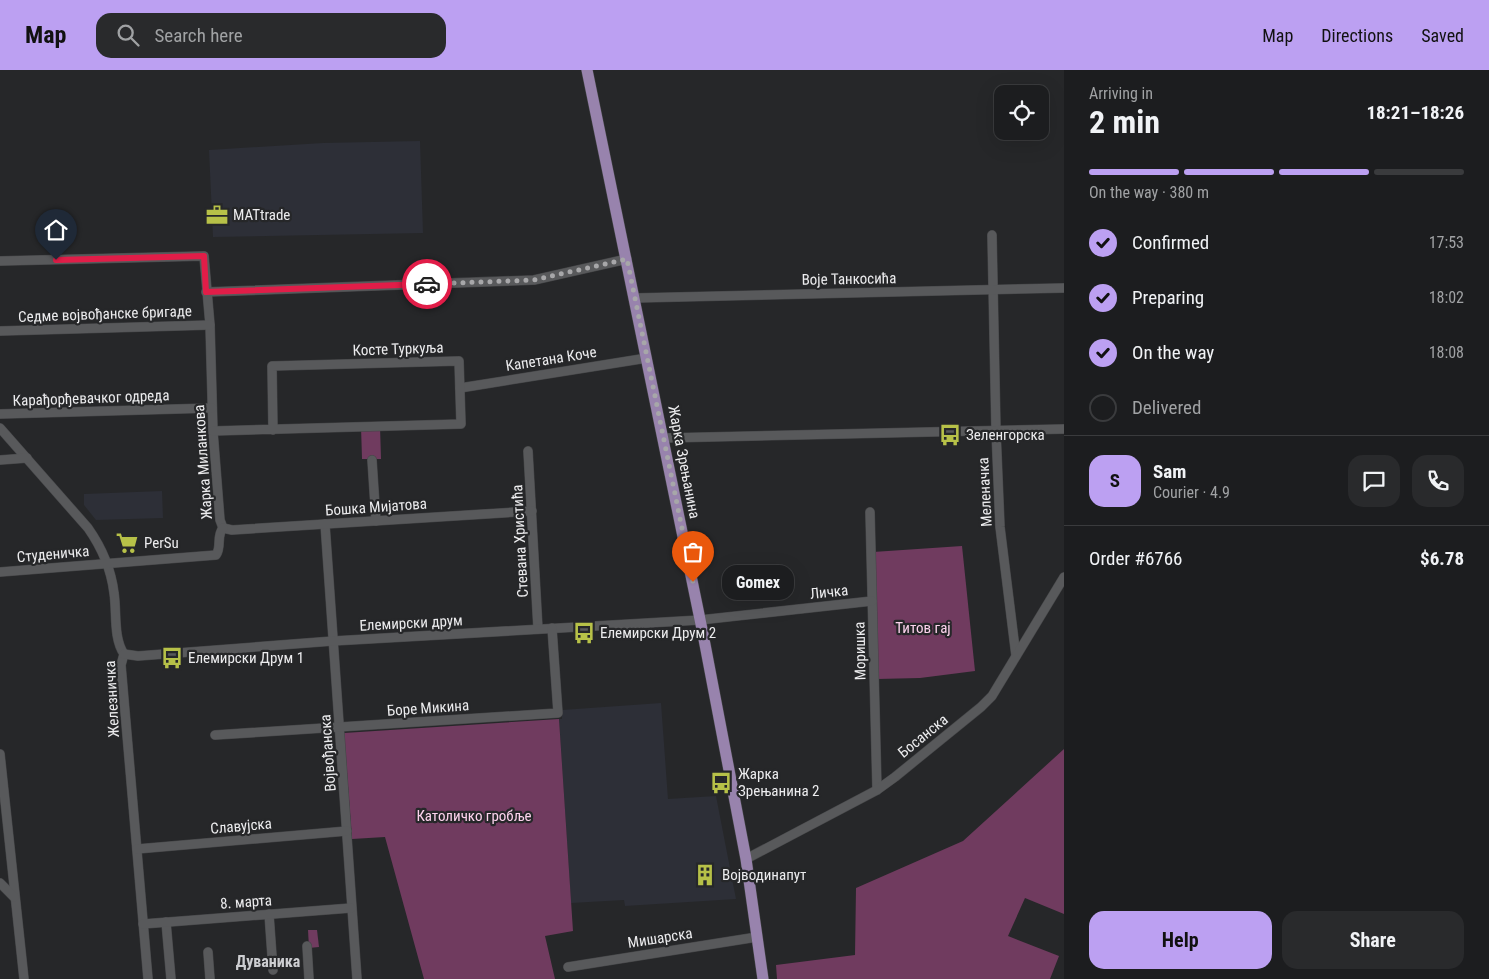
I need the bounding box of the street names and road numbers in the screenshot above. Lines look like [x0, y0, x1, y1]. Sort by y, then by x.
street label: Воје Танкосића [801, 269, 897, 289]
street label: Седме војвођанске бригаде [18, 302, 192, 326]
street label: Косте Туркуља [352, 338, 444, 360]
street label: Капетана Коче [504, 343, 598, 375]
street label: Карађорђевачког одреда [12, 386, 170, 410]
street label: Жарка Миланкова [190, 404, 216, 520]
street label: Жарка Зрењанина [664, 404, 704, 520]
street label: Меленачка [974, 457, 996, 527]
street label: Стевана Христића [508, 484, 532, 598]
street label: Бошка Мијатова [325, 494, 427, 520]
street label: Студеничка [16, 542, 90, 566]
street label: Личка [809, 581, 849, 603]
street label: Елемирски друм [359, 611, 463, 635]
street label: Моришка [850, 621, 870, 681]
street label: Железничка [101, 660, 123, 738]
street label: Боре Микина [386, 696, 470, 720]
street label: Босанска [894, 710, 952, 762]
street label: Војвођанска [316, 714, 340, 792]
street label: Славујска [209, 814, 273, 838]
street label: 8. марта [219, 891, 273, 913]
street label: Мишарска [626, 924, 694, 952]

